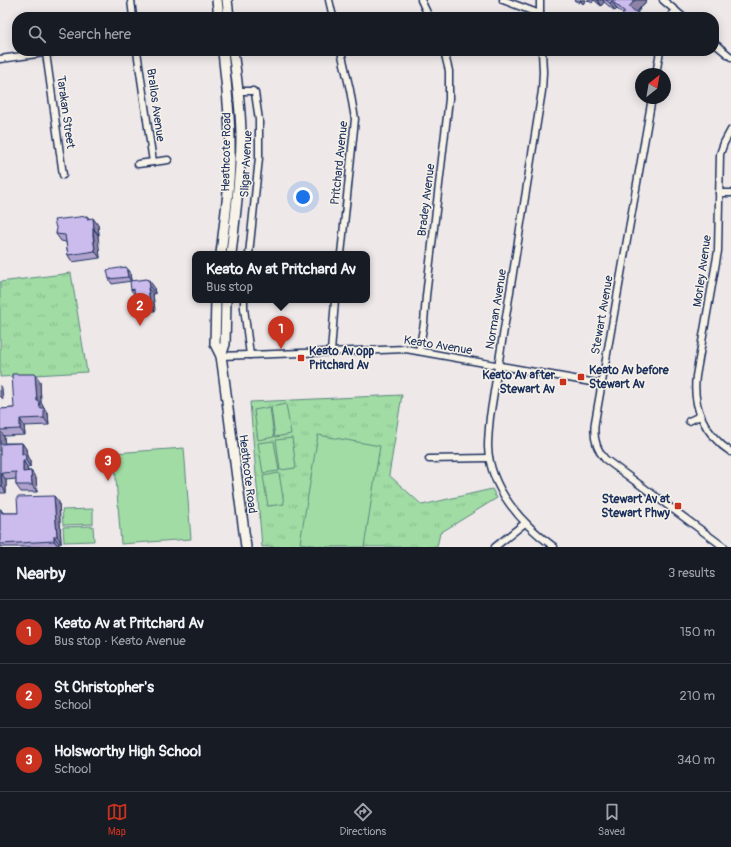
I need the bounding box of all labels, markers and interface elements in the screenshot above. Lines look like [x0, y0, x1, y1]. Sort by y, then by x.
search box [12, 12, 719, 56]
icon: search [26, 23, 48, 45]
text: Search here [58, 25, 131, 44]
street label: Brallos Avenue [143, 68, 168, 143]
north arrow [635, 68, 671, 104]
street label: Tarakan Street [53, 75, 78, 150]
street label: Heathcote Road [218, 112, 235, 192]
street label: Pritchard Avenue [328, 120, 351, 206]
street label: Sligar Avenue [237, 130, 256, 198]
street label: Bradey Avenue [415, 163, 438, 237]
your location [293, 187, 313, 207]
street label: Morley Avenue [690, 234, 715, 308]
popup [192, 251, 370, 303]
text: Keato Av at Pritchard Av [206, 260, 356, 279]
street label: Norman Avenue [483, 268, 510, 350]
street label: Stewart Avenue [588, 274, 617, 356]
text: Bus stop [206, 279, 253, 295]
pin: 2 [127, 293, 153, 326]
pin: 1 [268, 316, 294, 349]
street label: Keato Avenue [403, 333, 473, 358]
place label: Keato Av opp Pritchard Av [309, 344, 375, 373]
marker: Keato Av opp Pritchard Av [296, 353, 306, 363]
place label: Keato Av before Stewart Av [589, 363, 670, 392]
place label: Keato Av after Stewart Av [482, 368, 556, 397]
marker: Keato Av before Stewart Av [576, 372, 586, 382]
marker: Keato Av after Stewart Av [558, 377, 568, 387]
street label: Heathcote Road [235, 434, 260, 515]
pin: 3 [95, 448, 121, 481]
place label: Stewart Av at Stewart Phwy [601, 492, 671, 521]
marker: Stewart Av at Stewart Phwy [673, 501, 683, 511]
text: Nearby [16, 563, 65, 584]
text: 3 results [668, 565, 715, 581]
text: Keato Av at Pritchard Av [54, 614, 204, 633]
text: 1 [26, 624, 32, 640]
text: 150 m [680, 624, 715, 640]
text: Bus stop · Keato Avenue [54, 633, 186, 649]
text: St Christopher's [54, 678, 154, 697]
text: 2 [25, 688, 33, 704]
text: 210 m [679, 688, 715, 704]
text: School [54, 697, 91, 713]
text: Holsworthy High School [54, 742, 201, 761]
text: 3 [25, 752, 33, 768]
text: 340 m [677, 752, 715, 768]
text: School [54, 761, 91, 777]
tab: Map [106, 801, 128, 838]
tab: Directions [340, 801, 386, 838]
tab: Saved [598, 801, 625, 838]

